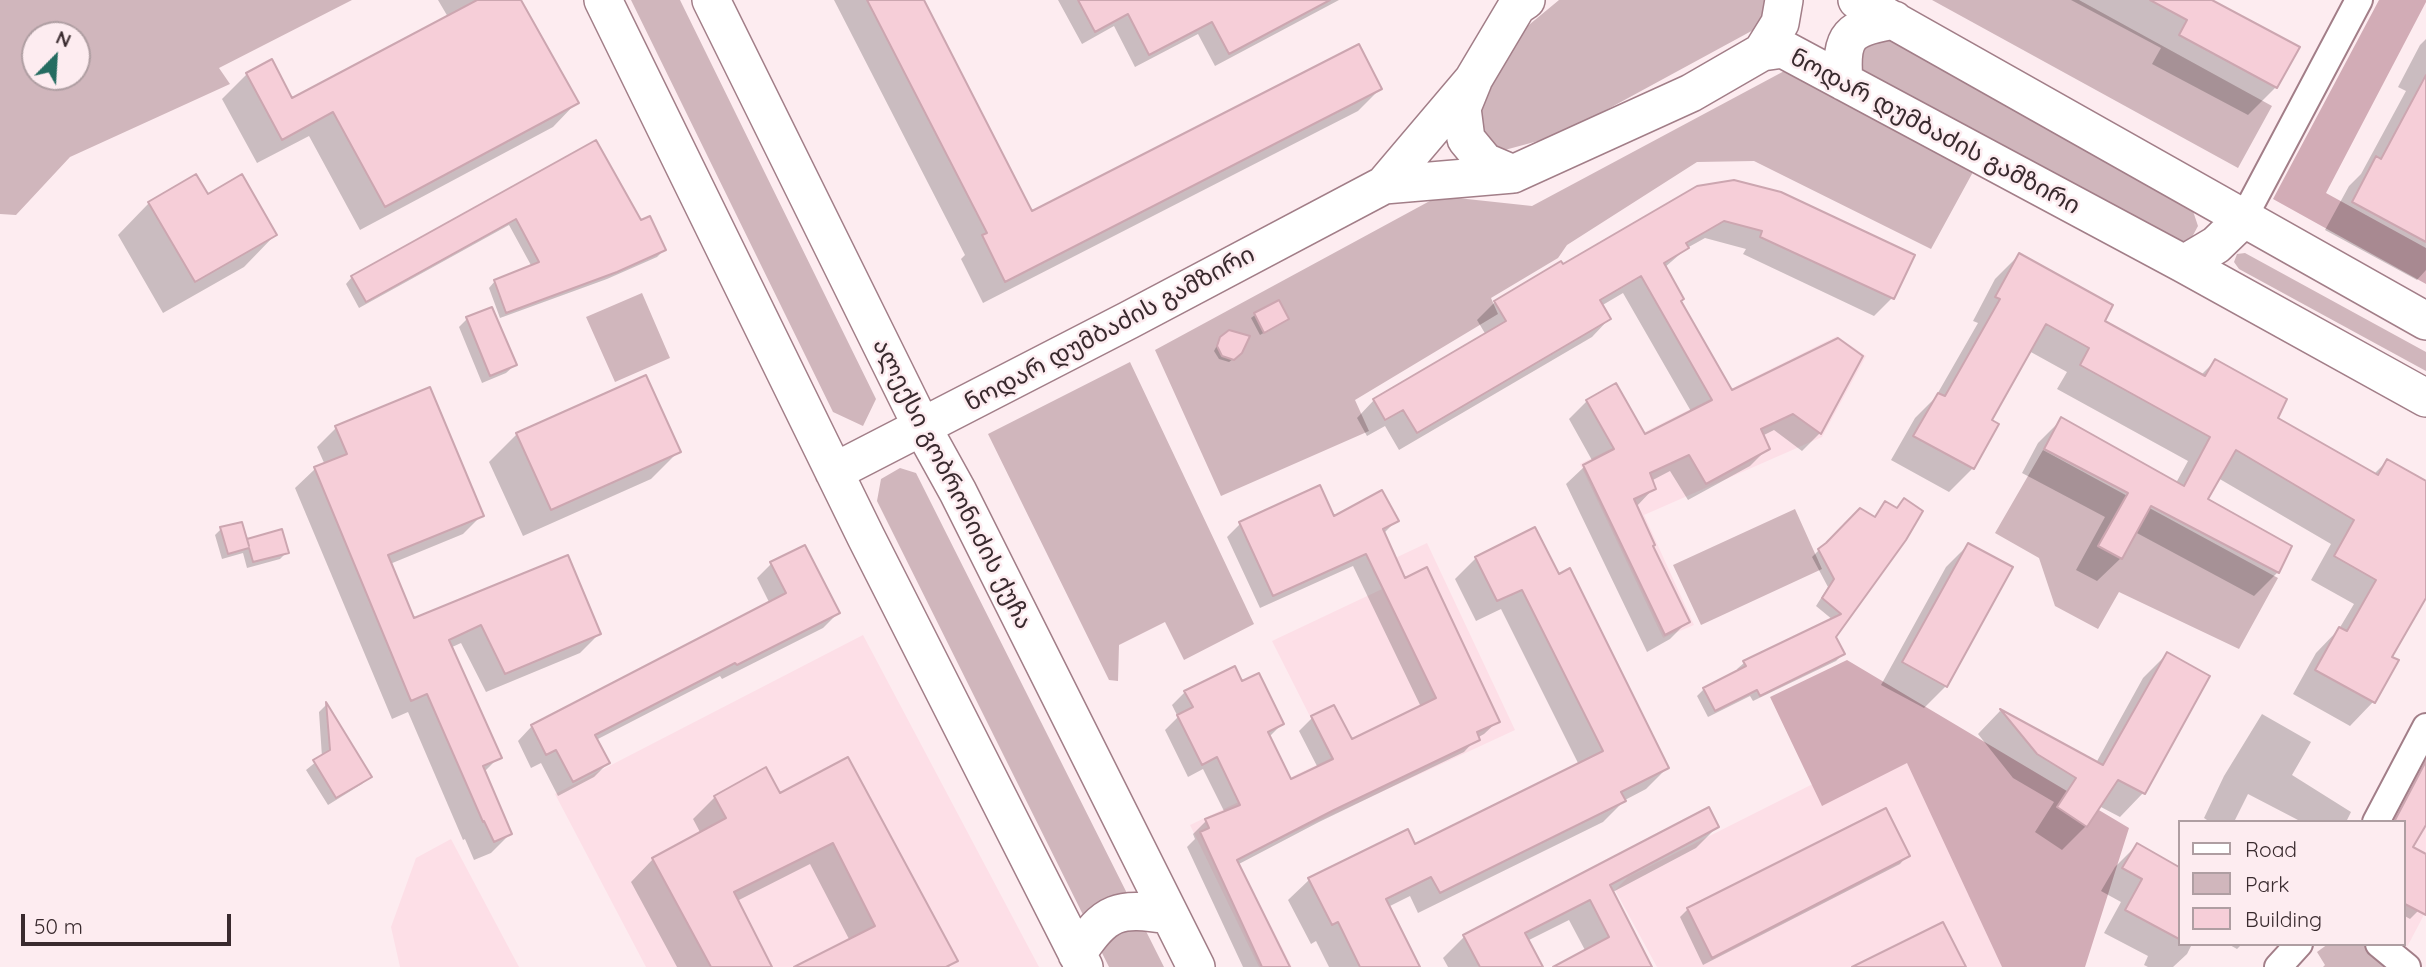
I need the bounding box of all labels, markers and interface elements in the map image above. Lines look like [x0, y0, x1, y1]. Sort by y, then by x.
north arrow [21, 21, 91, 91]
text: N [52, 25, 75, 52]
street label: ნოდარ დუმბაძის გამზირი [1785, 43, 2085, 221]
street label: ნოდარ დუმბაძის გამზირი [960, 240, 1260, 418]
street label: ალექსი გობრონიძის ქუჩა [866, 334, 1038, 634]
legend [2178, 820, 2405, 946]
text: Road [2245, 836, 2297, 862]
text: Park [2245, 871, 2289, 897]
scale bar [24, 900, 234, 944]
text: Building [2245, 906, 2322, 932]
text: 50 m [34, 913, 83, 939]

